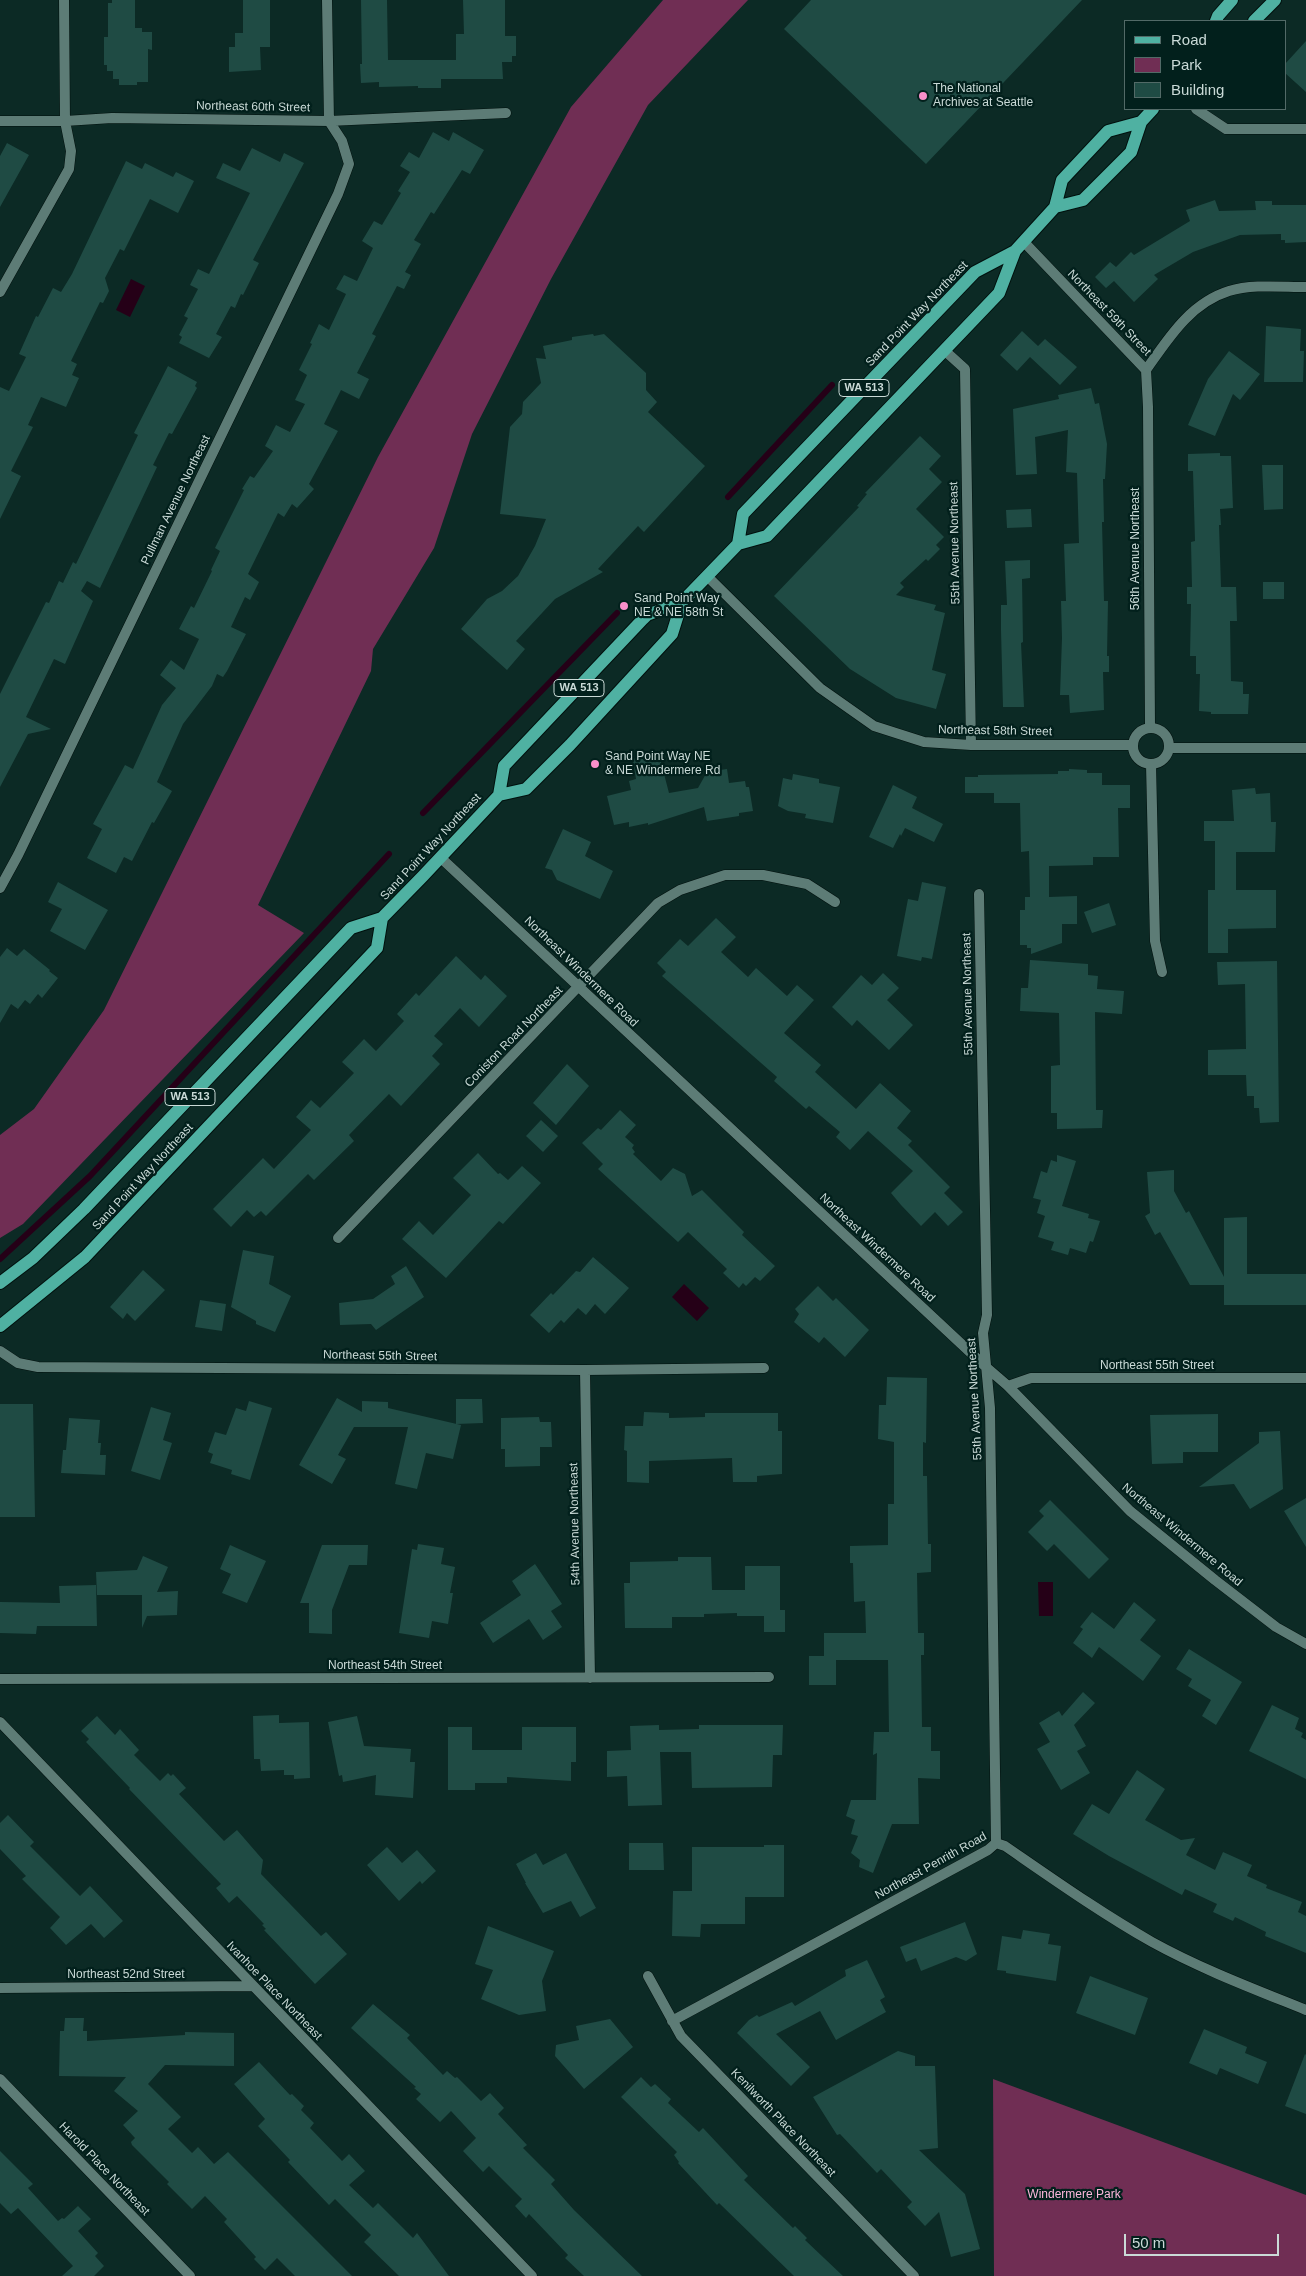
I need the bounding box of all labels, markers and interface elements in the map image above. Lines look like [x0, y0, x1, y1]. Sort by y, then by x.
legend [1124, 20, 1286, 110]
text: Road [1171, 31, 1207, 48]
text: Park [1171, 56, 1202, 73]
text: Building [1171, 81, 1224, 98]
place label: The National Archives at Seattle [933, 82, 1033, 110]
marker: The National Archives at Seattle [917, 90, 929, 102]
street label: Northeast 60th Street [196, 99, 310, 115]
street label: Sand Point Way Northeast [863, 258, 971, 370]
street label: Northeast 59th Street [1064, 267, 1154, 359]
road number: WA 513 [839, 379, 889, 396]
street label: Pullman Avenue Northeast [138, 433, 214, 567]
street label: 55th Avenue Northeast [947, 482, 963, 604]
street label: 56th Avenue Northeast [1129, 488, 1143, 610]
place label: Sand Point Way NE & NE 58th St [634, 592, 723, 620]
marker: Sand Point Way NE & NE 58th St [618, 600, 630, 612]
road number: WA 513 [554, 680, 604, 696]
street label: Northeast 58th Street [938, 723, 1052, 739]
place label: Sand Point Way NE & NE Windermere Rd [605, 750, 720, 778]
marker: Sand Point Way NE & NE Windermere Rd [589, 758, 601, 770]
street label: Sand Point Way Northeast [378, 791, 484, 903]
street label: Northeast Windermere Road [521, 914, 641, 1030]
street label: 55th Avenue Northeast [960, 933, 976, 1055]
street label: Coniston Road Northeast [462, 984, 566, 1090]
road number: WA 513 [165, 1088, 215, 1106]
street label: Sand Point Way Northeast [90, 1121, 196, 1233]
street label: Northeast Windermere Road [816, 1191, 938, 1305]
street label: 55th Avenue Northeast [965, 1337, 985, 1461]
street label: Northeast 55th Street [323, 1348, 437, 1364]
street label: Northeast 55th Street [1100, 1359, 1214, 1373]
street label: 54th Avenue Northeast [567, 1463, 583, 1585]
street label: Northeast Windermere Road [1119, 1480, 1245, 1590]
street label: Northeast 54th Street [328, 1659, 442, 1673]
street label: Northeast Penrith Road [873, 1829, 989, 1903]
street label: Ivanhoe Place Northeast [223, 1939, 325, 2043]
street label: Northeast 52nd Street [67, 1968, 185, 1982]
street label: Kenilworth Place Northeast [728, 2066, 838, 2180]
street label: Harold Place Northeast [56, 2119, 152, 2219]
park label: Windermere Park [1027, 2188, 1121, 2202]
scale bar [1126, 2224, 1281, 2256]
text: 50 m [1132, 2234, 1165, 2251]

